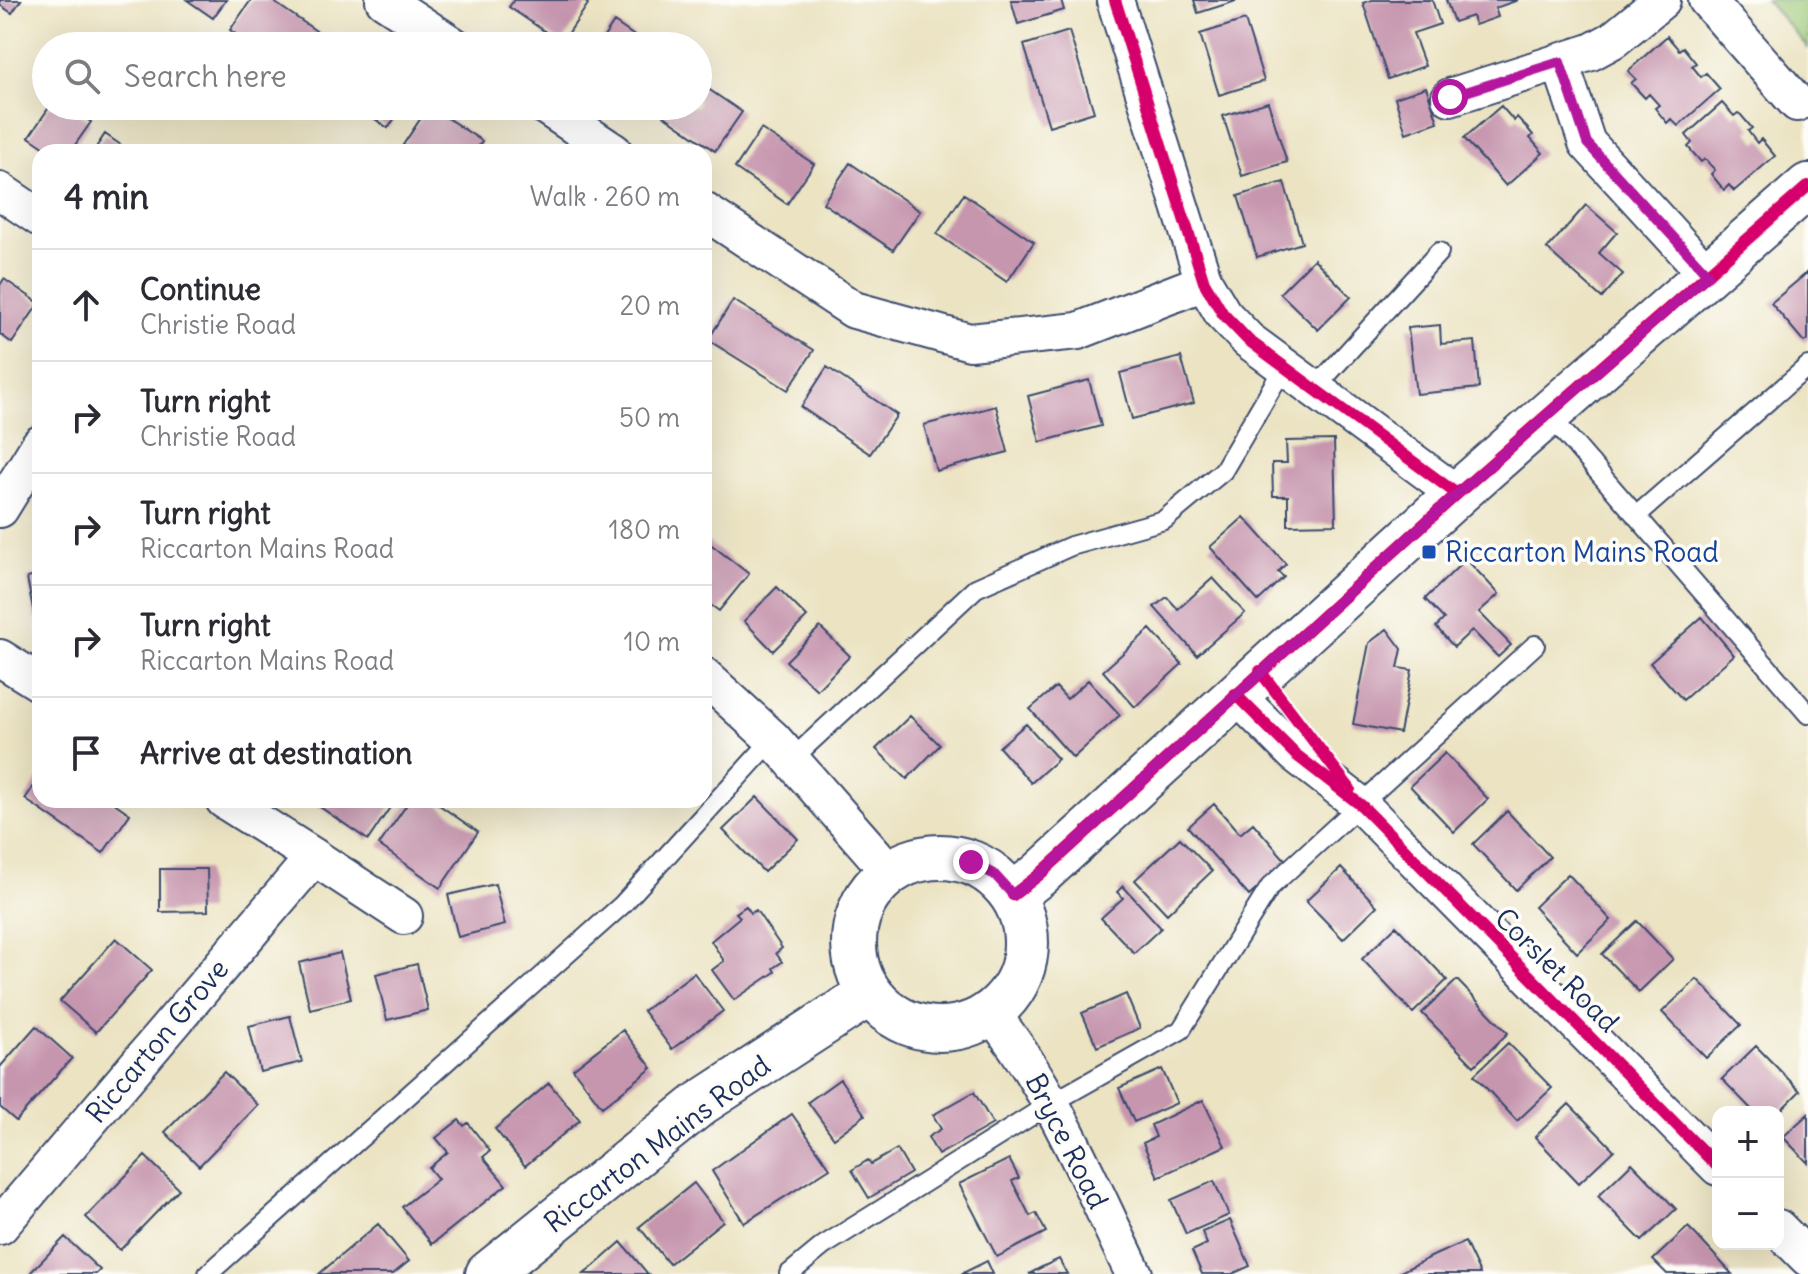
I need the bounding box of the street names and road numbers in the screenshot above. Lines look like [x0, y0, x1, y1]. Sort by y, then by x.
street label: Corslet Road [1487, 900, 1627, 1040]
street label: Riccarton Grove [78, 952, 236, 1130]
street label: Riccarton Mains Road [537, 1047, 777, 1241]
street label: Bryce Road [1018, 1067, 1116, 1215]

